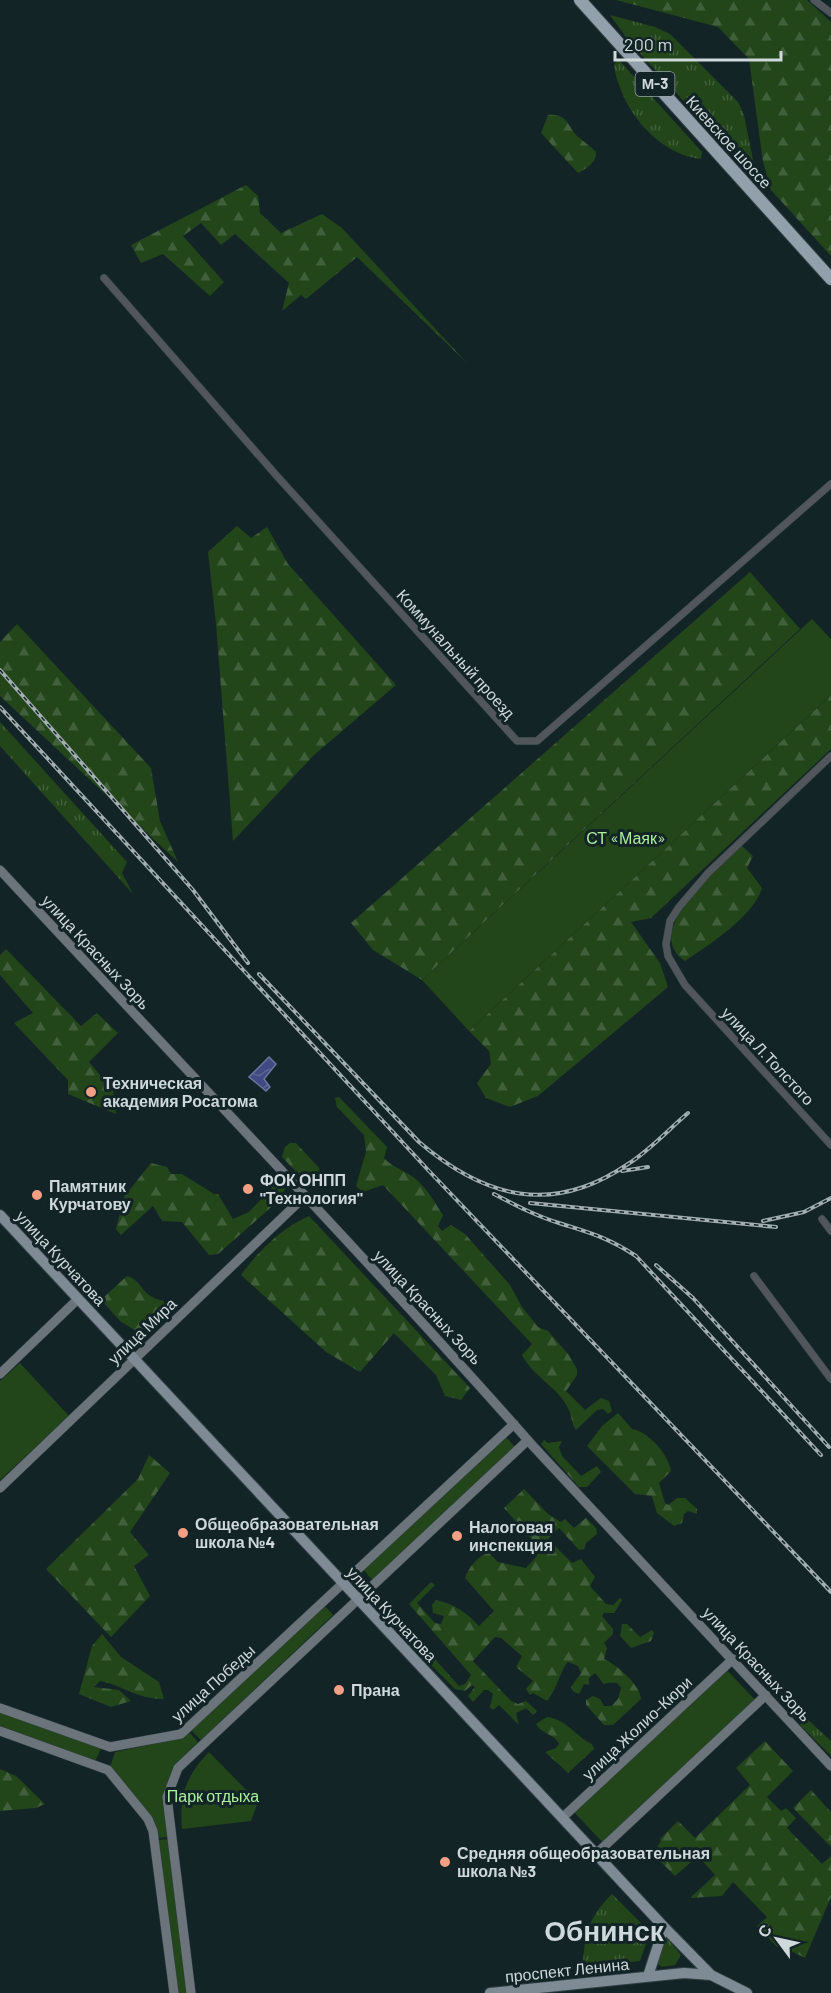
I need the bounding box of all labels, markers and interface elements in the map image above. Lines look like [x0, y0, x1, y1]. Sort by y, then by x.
scale bar [615, 24, 782, 62]
text: 200 m [624, 33, 672, 55]
road number: М-3 [636, 72, 674, 96]
street label: Киевское шоссе [683, 91, 776, 192]
street label: Коммунальный проезд [393, 585, 520, 723]
park label: СТ «Маяк» [586, 828, 666, 847]
street label: улица Красных Зорь [38, 890, 154, 1013]
street label: улица Л.Толстого [718, 1003, 819, 1109]
place label: Техническая академия Росатома [103, 1073, 257, 1110]
marker: Техническая академия Росатома [84, 1085, 98, 1099]
place label: ФОК ОНПП "Технология" [260, 1170, 363, 1207]
place label: Памятник Курчатову [49, 1176, 131, 1213]
marker: ФОК ОНПП "Технология" [241, 1182, 255, 1196]
marker: Памятник Курчатову [30, 1188, 44, 1202]
street label: улица Курчатова [12, 1206, 110, 1309]
street label: улица Красных Зорь [370, 1245, 486, 1368]
street label: улица Мира [104, 1293, 180, 1368]
place label: Общеобразовательная школа №4 [195, 1514, 379, 1551]
place label: Налоговая инспекция [469, 1517, 553, 1554]
marker: Общеобразовательная школа №4 [176, 1526, 190, 1540]
marker: Налоговая инспекция [450, 1529, 464, 1543]
street label: улица Курчатова [343, 1562, 441, 1665]
street label: улица Красных Зорь [699, 1602, 815, 1725]
street label: улица Победы [167, 1640, 258, 1725]
street label: улица Жолио-Кюри [578, 1672, 695, 1783]
place label: Прана [351, 1680, 400, 1699]
marker: Прана [332, 1683, 346, 1697]
park label: Парк отдыха [167, 1786, 259, 1805]
place label: Средняя общеобразовательная школа №3 [457, 1843, 710, 1880]
marker: Средняя общеобразовательная школа №3 [438, 1855, 452, 1869]
north arrow [747, 1909, 807, 1969]
district label: Обнинск [544, 1913, 665, 1947]
text: С [753, 1920, 775, 1941]
street label: проспект Ленина [504, 1954, 630, 1985]

